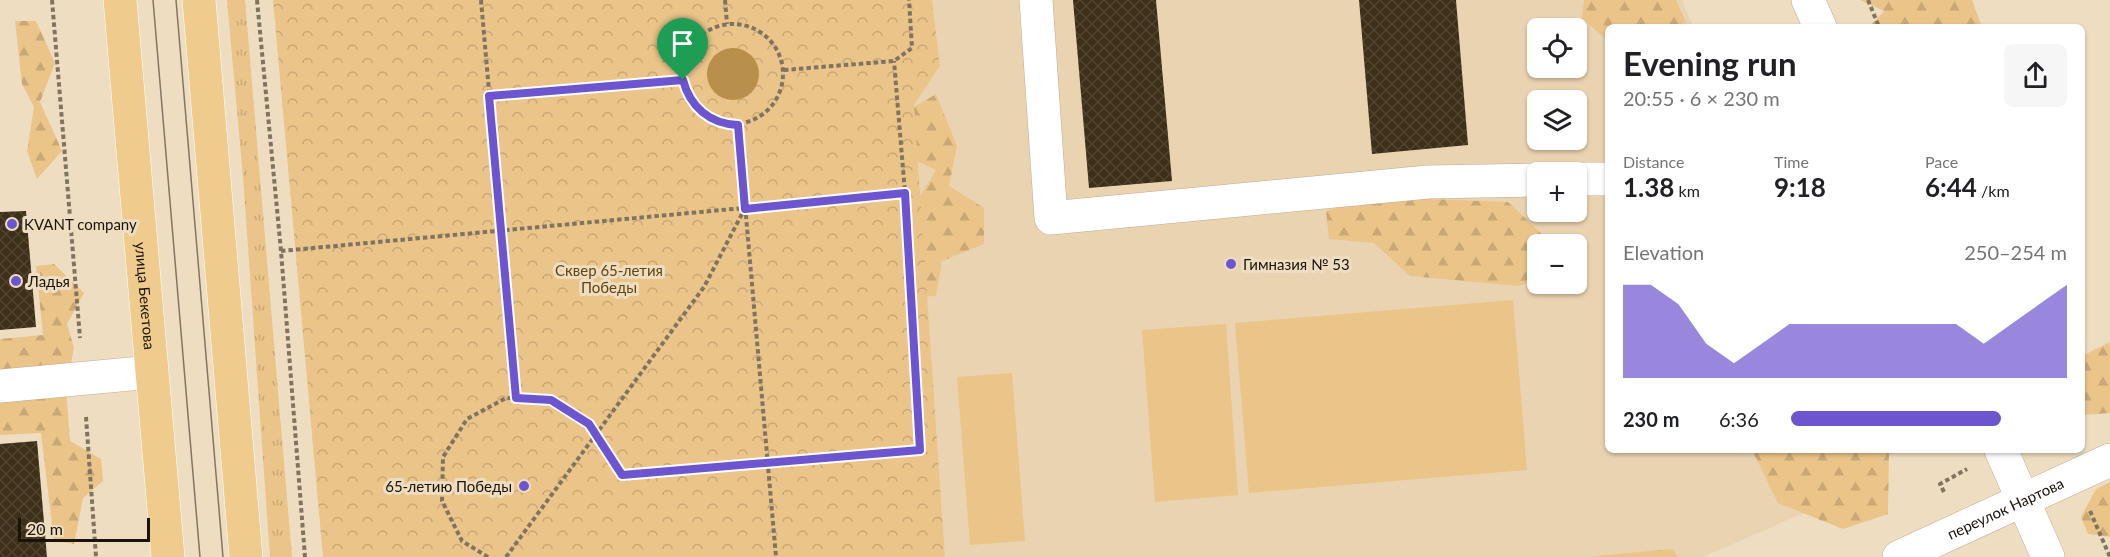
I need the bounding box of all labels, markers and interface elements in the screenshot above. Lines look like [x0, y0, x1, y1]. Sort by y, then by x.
pin [657, 18, 708, 80]
map controls [1527, 18, 1587, 294]
button: locate [1527, 18, 1587, 78]
icon: arrive [666, 27, 699, 60]
text: Evening run [1623, 43, 1797, 83]
button: share [2004, 44, 2067, 107]
text: 20:55 · 6 × 230 m [1623, 86, 1780, 110]
button: layers [1527, 90, 1587, 150]
text: Distance [1623, 152, 1684, 171]
text: Time [1774, 152, 1809, 171]
text: Pace [1925, 152, 1958, 171]
button: + [1527, 162, 1587, 222]
text: 1.38 [1623, 171, 1674, 203]
text: 9:18 [1774, 171, 1826, 203]
text: 6:44 [1925, 171, 1977, 203]
text: km [1674, 181, 1700, 200]
text: /km [1977, 181, 2010, 200]
place label: KVANT company [24, 215, 137, 233]
marker: KVANT company [5, 217, 19, 231]
button: − [1527, 234, 1587, 294]
text: Elevation [1623, 240, 1704, 264]
text: 250–254 m [1964, 240, 2067, 264]
street label: улица Бекетова [132, 241, 159, 350]
place label: Гимназия № 53 [1243, 255, 1350, 273]
marker: Гимназия № 53 [1224, 257, 1238, 271]
park label: Сквер 65-летия Победы [555, 261, 663, 296]
place label: Ладья [27, 272, 70, 290]
marker: Ладья [9, 274, 23, 288]
text: 230 m [1623, 407, 1679, 431]
text: 6:36 [1719, 407, 1759, 431]
street label: переулок Нартова [1944, 474, 2066, 543]
place label: 65-летию Победы [385, 477, 512, 495]
marker: 65-летию Победы [517, 479, 531, 493]
scale bar [18, 515, 150, 542]
text: 20 m [27, 519, 63, 538]

